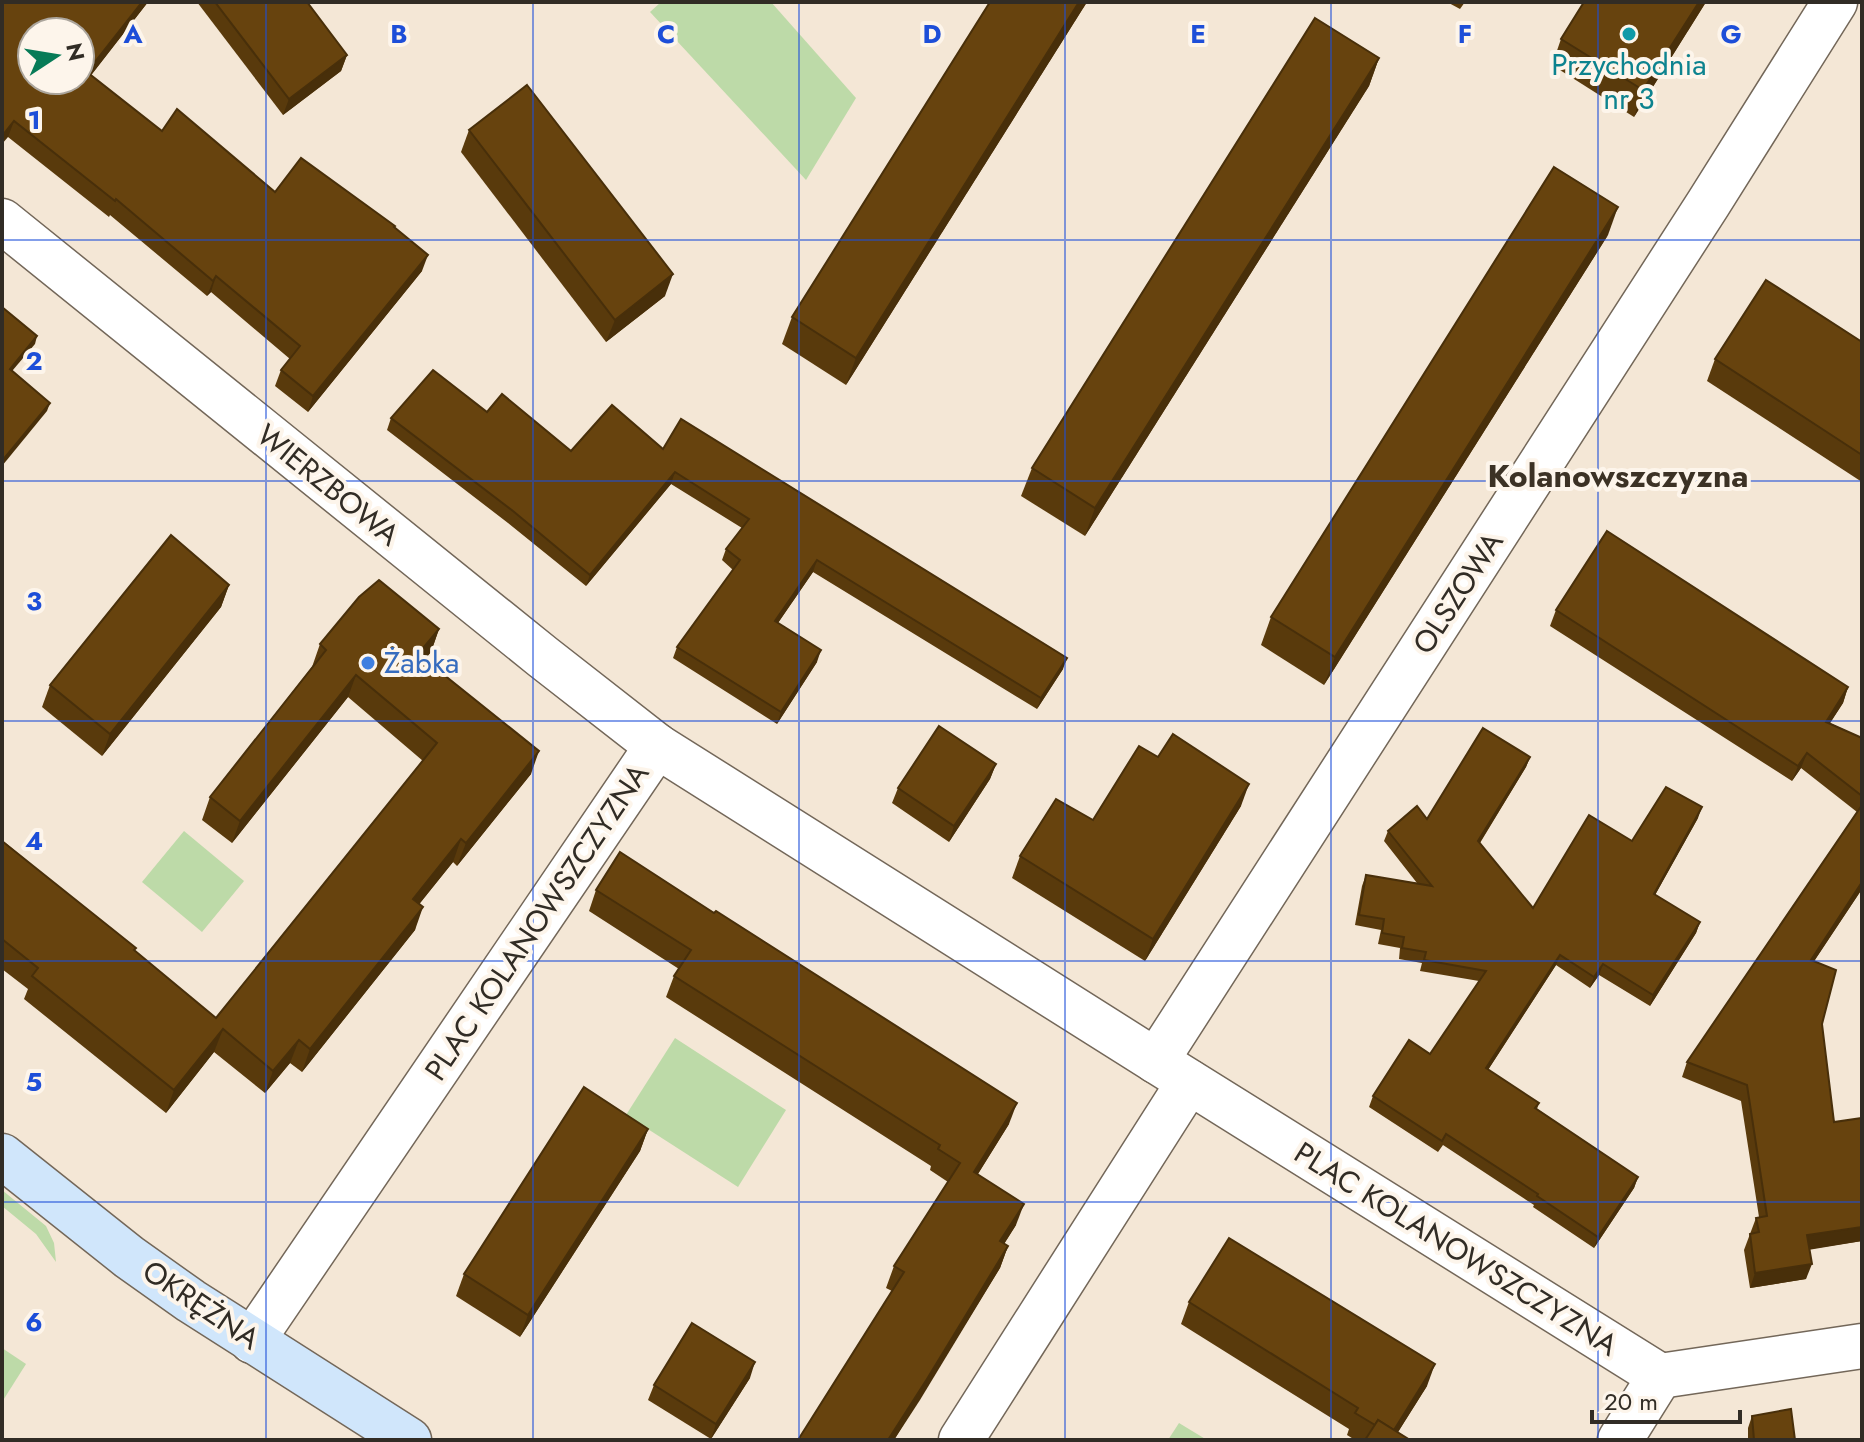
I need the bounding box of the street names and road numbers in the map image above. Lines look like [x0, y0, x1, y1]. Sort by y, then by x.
street label: WIERZBOWA [248, 414, 409, 556]
street label: OLSZOWA [1402, 523, 1513, 662]
street label: PLAC KOLANOWSZCZYZNA [414, 754, 659, 1089]
street label: PLAC KOLANOWSZCZYZNA [1286, 1131, 1626, 1366]
street label: OKRĘŻNA [134, 1249, 269, 1360]

